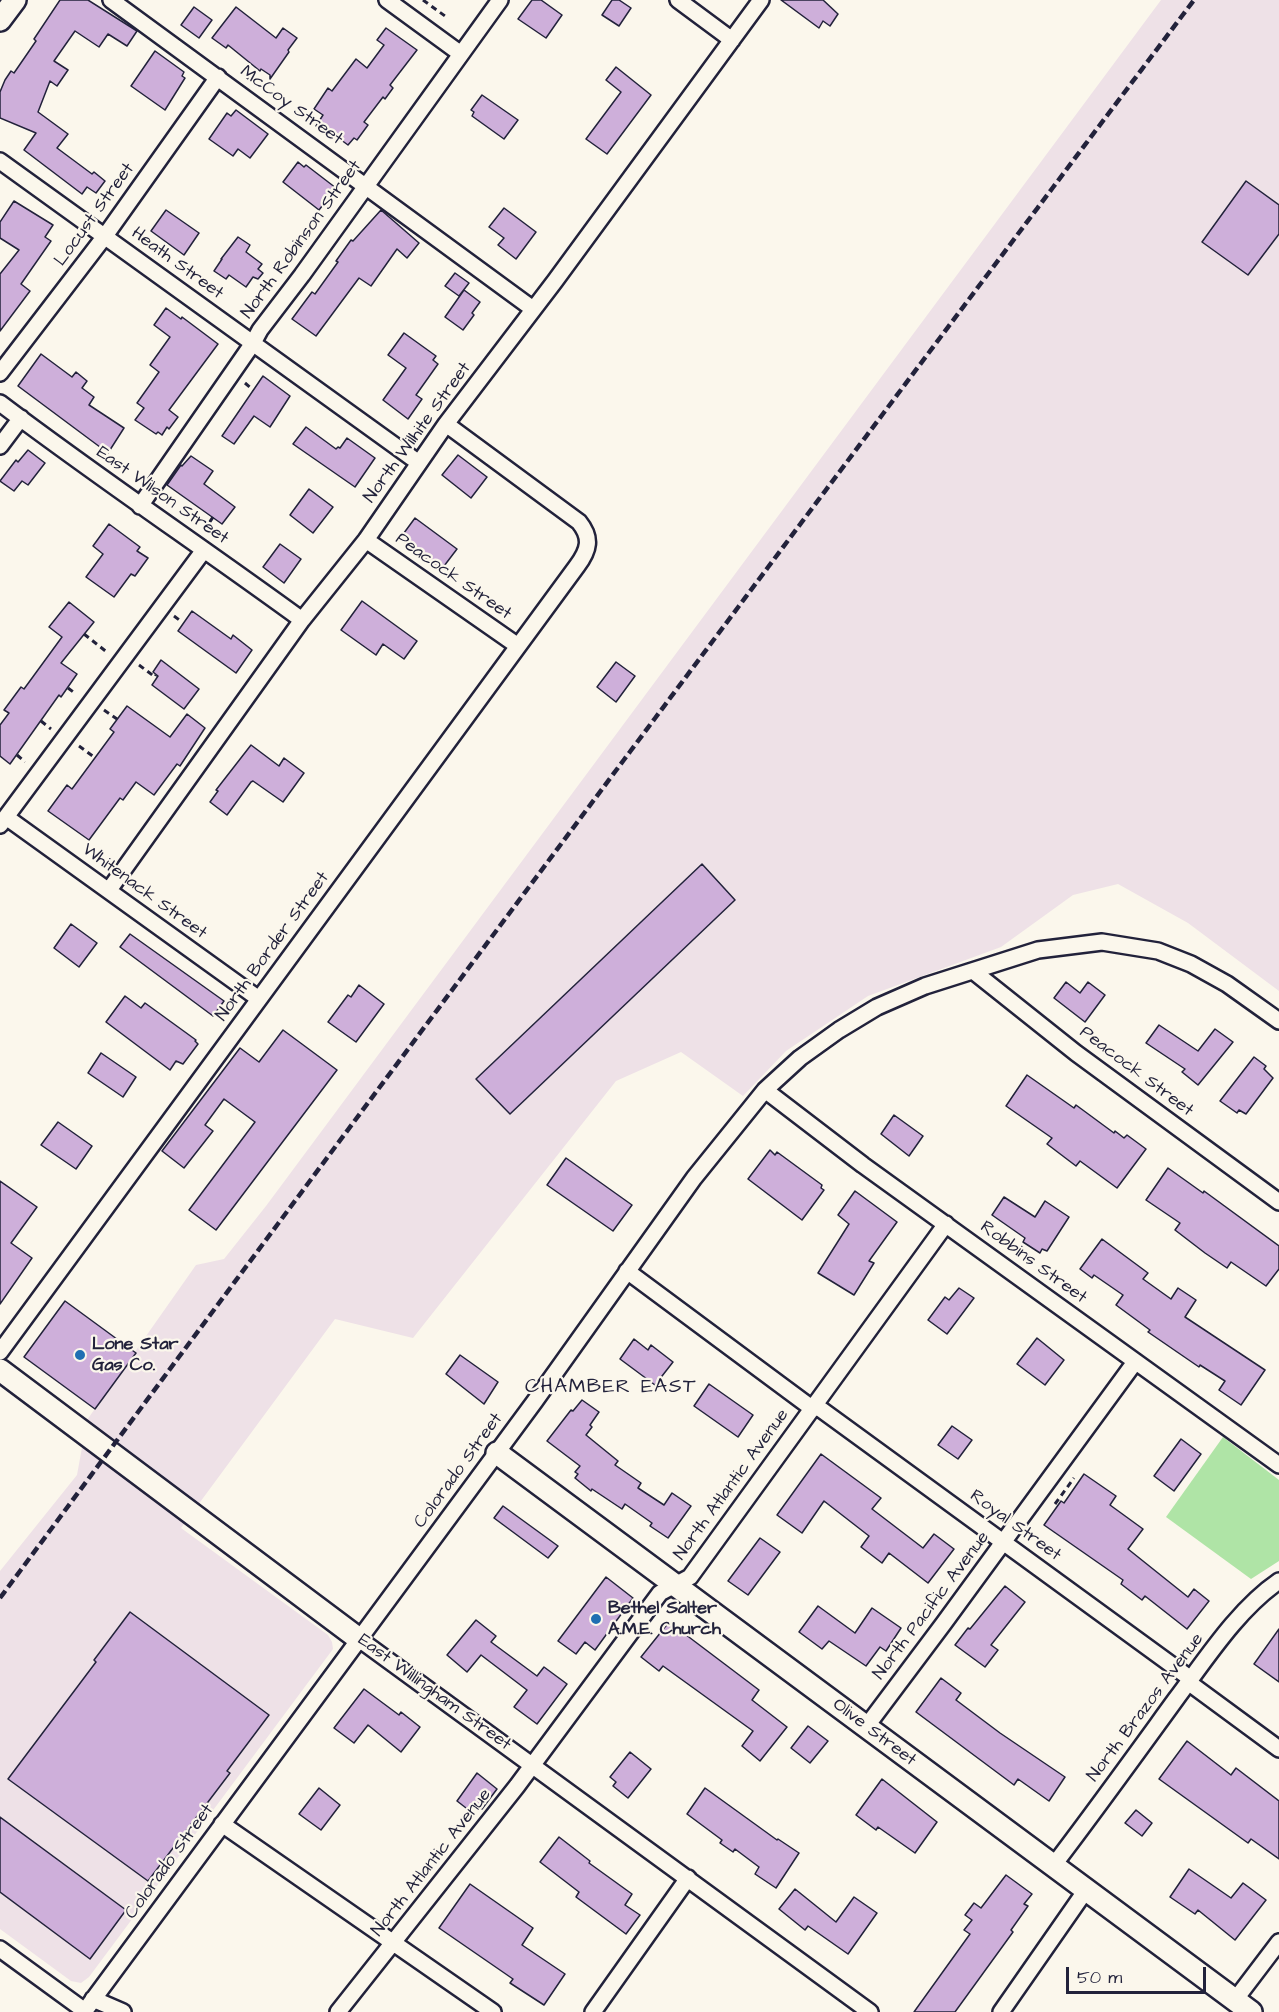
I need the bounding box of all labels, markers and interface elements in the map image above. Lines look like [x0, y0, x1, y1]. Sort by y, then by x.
street label: McCoy Street [235, 61, 347, 151]
street label: North Robinson Street [237, 157, 367, 323]
street label: Locust Street [50, 159, 140, 271]
street label: Heath Street [127, 223, 227, 305]
street label: North Wilhite Street [360, 358, 476, 508]
street label: East Wilson Street [92, 442, 232, 550]
street label: Peacock Street [391, 529, 515, 625]
street label: Whitenack Street [77, 839, 211, 945]
street label: North Border Street [212, 868, 334, 1026]
street label: Peacock Street [1075, 1022, 1197, 1122]
street label: Robbins Street [975, 1217, 1091, 1309]
place label: Lone Star Gas Co. [92, 1334, 178, 1376]
marker: Lone Star Gas Co. [73, 1348, 87, 1362]
district label: CHAMBER EAST [525, 1376, 697, 1400]
street label: North Atlantic Avenue [670, 1405, 794, 1565]
street label: Colorado Street [410, 1409, 508, 1533]
street label: Royal Street [965, 1486, 1065, 1566]
street label: North Pacific Avenue [869, 1528, 995, 1684]
place label: Bethel Salter A.M.E. Church [608, 1598, 721, 1640]
marker: Bethel Salter A.M.E. Church [589, 1612, 603, 1626]
street label: North Brazos Avenue [1083, 1629, 1209, 1787]
street label: East Willingham Street [353, 1630, 515, 1756]
street label: Olive Street [828, 1694, 920, 1772]
street label: North Atlantic Avenue [368, 1785, 496, 1941]
street label: Colorado Street [121, 1800, 219, 1924]
scale bar [1069, 1955, 1208, 1993]
text: 50 m [1077, 1965, 1122, 1990]

